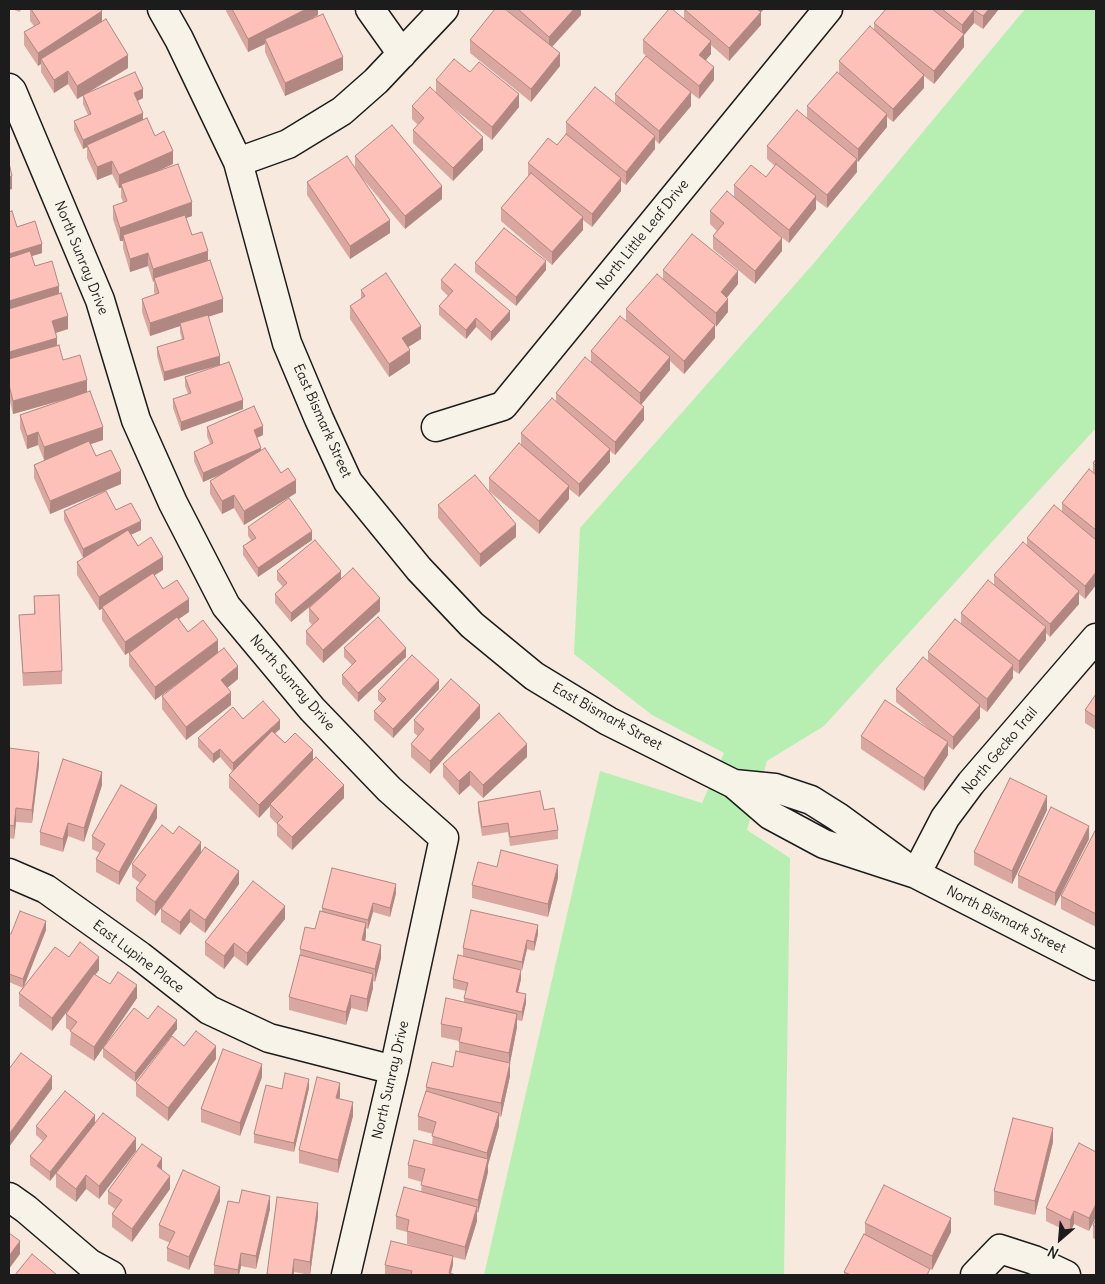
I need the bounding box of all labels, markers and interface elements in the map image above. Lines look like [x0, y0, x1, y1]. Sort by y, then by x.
street label: North Little Leaf Drive [593, 176, 693, 294]
street label: North Sunray Drive [51, 199, 111, 317]
street label: East Bismark Street [289, 361, 355, 481]
street label: North Sunray Drive [246, 632, 338, 734]
street label: East Bismark Street [549, 680, 665, 754]
street label: North Gecko Trail [959, 704, 1041, 798]
street label: North Bismark Street [943, 883, 1069, 957]
street label: East Lupine Place [89, 917, 187, 997]
street label: North Sunray Drive [369, 1019, 413, 1141]
north arrow [1035, 1214, 1085, 1264]
text: N [1045, 1242, 1062, 1263]

